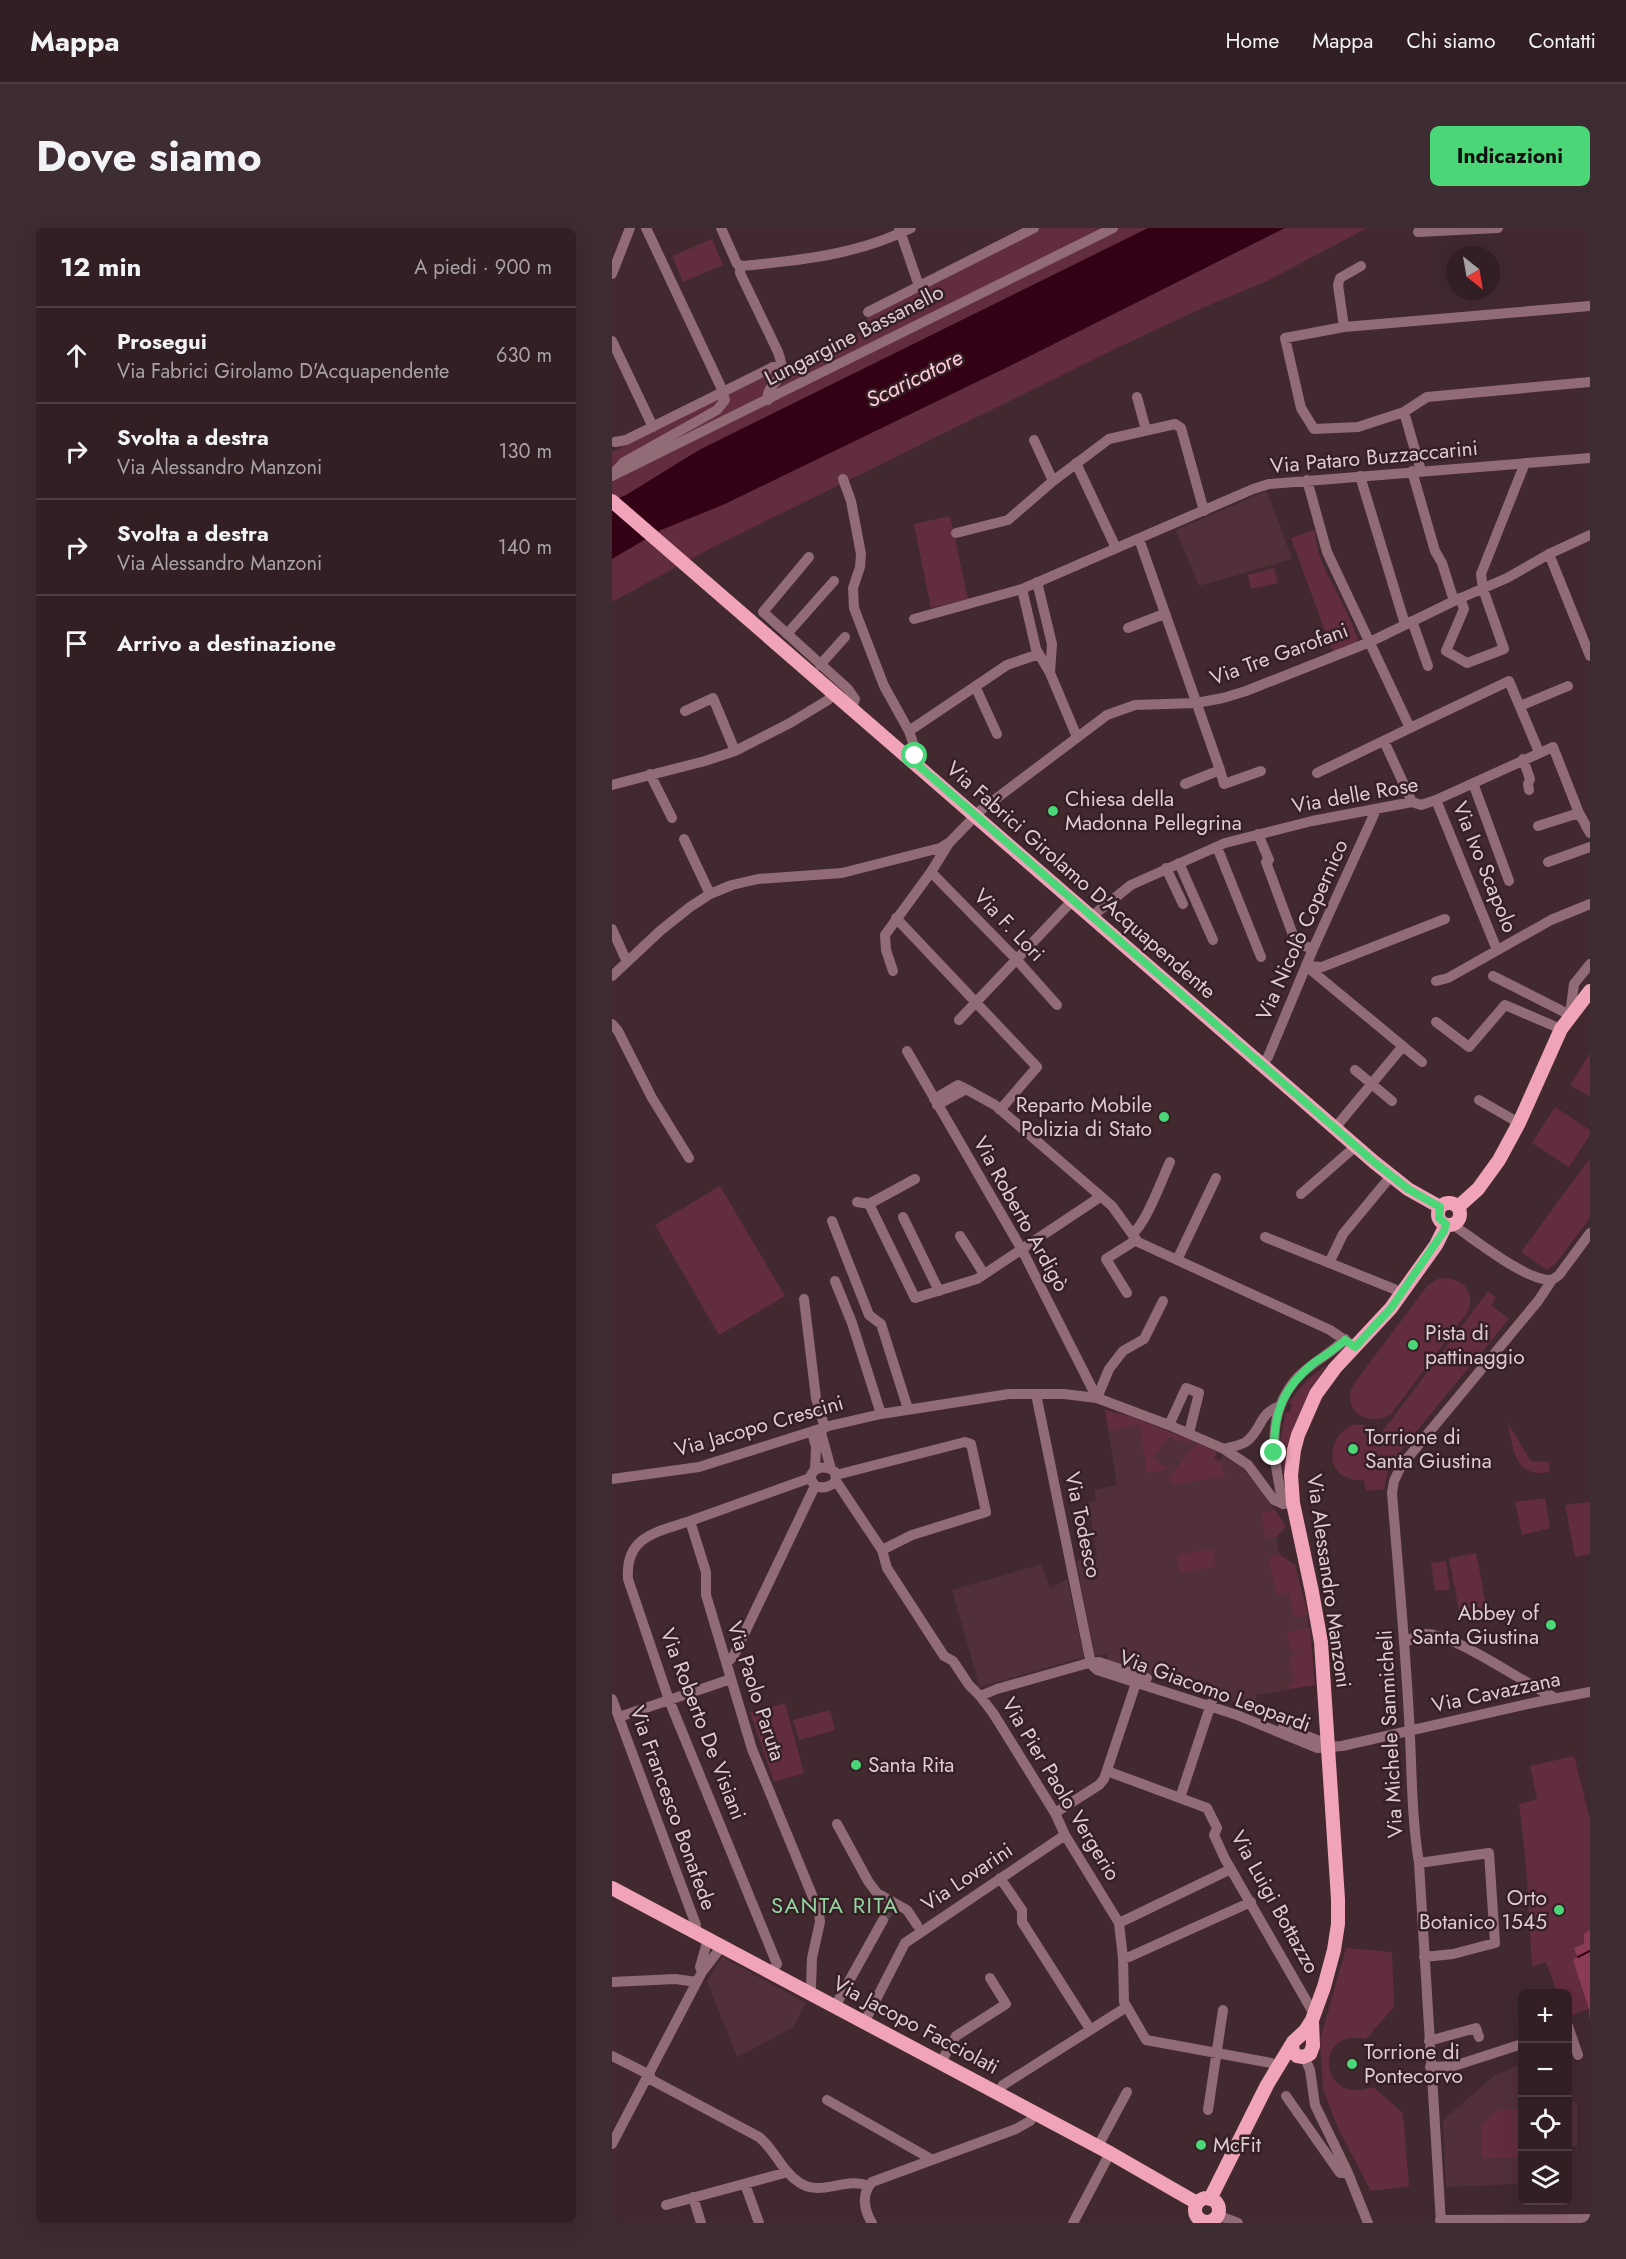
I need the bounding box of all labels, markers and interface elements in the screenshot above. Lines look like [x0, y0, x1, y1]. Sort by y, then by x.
text: Mappa [30, 21, 120, 62]
text: Home [1226, 26, 1279, 56]
text: Mappa [1312, 26, 1373, 56]
text: Chi siamo [1406, 26, 1495, 56]
text: Contatti [1528, 26, 1596, 56]
text: Dove siamo [36, 126, 262, 187]
button: Indicazioni [1430, 126, 1590, 186]
north arrow [1446, 246, 1500, 300]
text: 12 min [60, 248, 142, 286]
text: A piedi · 900 m [414, 253, 552, 282]
street label: Lungargine Bassanello [759, 277, 949, 393]
text: Prosegui [117, 325, 207, 357]
icon: ahead [60, 339, 93, 372]
text: 630 m [496, 341, 552, 370]
water label: Scaricatore [860, 341, 968, 415]
text: Via Fabrici Girolamo D'Acquapendente [117, 357, 449, 386]
text: Svolta a destra [117, 421, 269, 453]
street label: Via Pataro Buzzaccarini [1269, 433, 1479, 481]
icon: right [60, 435, 93, 468]
text: 130 m [498, 437, 552, 466]
text: Via Alessandro Manzoni [117, 453, 322, 482]
text: Svolta a destra [117, 517, 269, 549]
icon: right [60, 531, 93, 564]
text: 140 m [498, 533, 552, 562]
text: Via Alessandro Manzoni [117, 549, 322, 578]
street label: Via Tre Garofani [1206, 615, 1352, 693]
icon: arrive [60, 627, 93, 660]
text: Arrivo a destinazione [117, 627, 336, 659]
route start [901, 742, 927, 768]
street label: Via Fabrici Girolamo D'Acquapendente [940, 754, 1223, 1006]
street label: Via delle Rose [1289, 769, 1421, 821]
place label: Chiesa della Madonna Pellegrina [1065, 784, 1242, 838]
street label: Via Ivo Scapolo [1445, 797, 1525, 937]
marker: Chiesa della Madonna Pellegrina [1046, 804, 1060, 818]
street label: Via Nicolò Copernico [1249, 835, 1355, 1025]
street label: Via F. Lori [967, 882, 1051, 968]
place label: Reparto Mobile Polizia di Stato [1016, 1090, 1152, 1144]
marker: Reparto Mobile Polizia di Stato [1157, 1110, 1171, 1124]
street label: Via Roberto Ardigò [966, 1131, 1076, 1297]
place label: Pista di pattinaggio [1425, 1318, 1525, 1372]
marker: Pista di pattinaggio [1406, 1338, 1420, 1352]
street label: Via Jacopo Crescini [671, 1388, 847, 1464]
place label: Torrione di Santa Giustina [1365, 1422, 1492, 1476]
route end [1260, 1439, 1286, 1465]
marker: Torrione di Santa Giustina [1346, 1442, 1360, 1456]
street label: Via Todesco [1057, 1469, 1109, 1581]
street label: Via Alessandro Manzoni [1299, 1472, 1359, 1690]
place label: Abbey of Santa Giustina [1412, 1598, 1540, 1652]
street label: Via Paolo Paruta [719, 1617, 793, 1765]
marker: Abbey of Santa Giustina [1544, 1618, 1558, 1632]
street label: Via Roberto De Visiani [653, 1624, 753, 1824]
street label: Via Michele Sanmicheli [1370, 1629, 1410, 1839]
street label: Via Giacomo Leopardi [1115, 1642, 1315, 1740]
street label: Via Cavazzana [1429, 1664, 1563, 1720]
street label: Via Pier Paolo Vergerio [994, 1692, 1128, 1886]
street label: Via Francesco Bonafede [622, 1702, 724, 1914]
place label: Santa Rita [868, 1750, 954, 1780]
marker: Santa Rita [849, 1758, 863, 1772]
street label: Via Luigi Bottazzo [1223, 1825, 1327, 1979]
street label: Via Lovarini [915, 1835, 1019, 1919]
place label: Orto Botanico 1545 [1419, 1883, 1547, 1937]
district label: SANTA RITA [771, 1889, 899, 1921]
marker: Orto Botanico 1545 [1552, 1903, 1566, 1917]
street label: Via Jacopo Facciolati [827, 1968, 1005, 2082]
map controls [1518, 1989, 1572, 2205]
button: + [1518, 1989, 1572, 2043]
place label: Torrione di Pontecorvo [1364, 2037, 1463, 2091]
button: − [1518, 2043, 1572, 2097]
marker: Torrione di Pontecorvo [1345, 2057, 1359, 2071]
button: locate [1518, 2097, 1572, 2151]
place label: McFit [1213, 2130, 1261, 2160]
marker: McFit [1194, 2138, 1208, 2152]
button: layers [1518, 2151, 1572, 2205]

